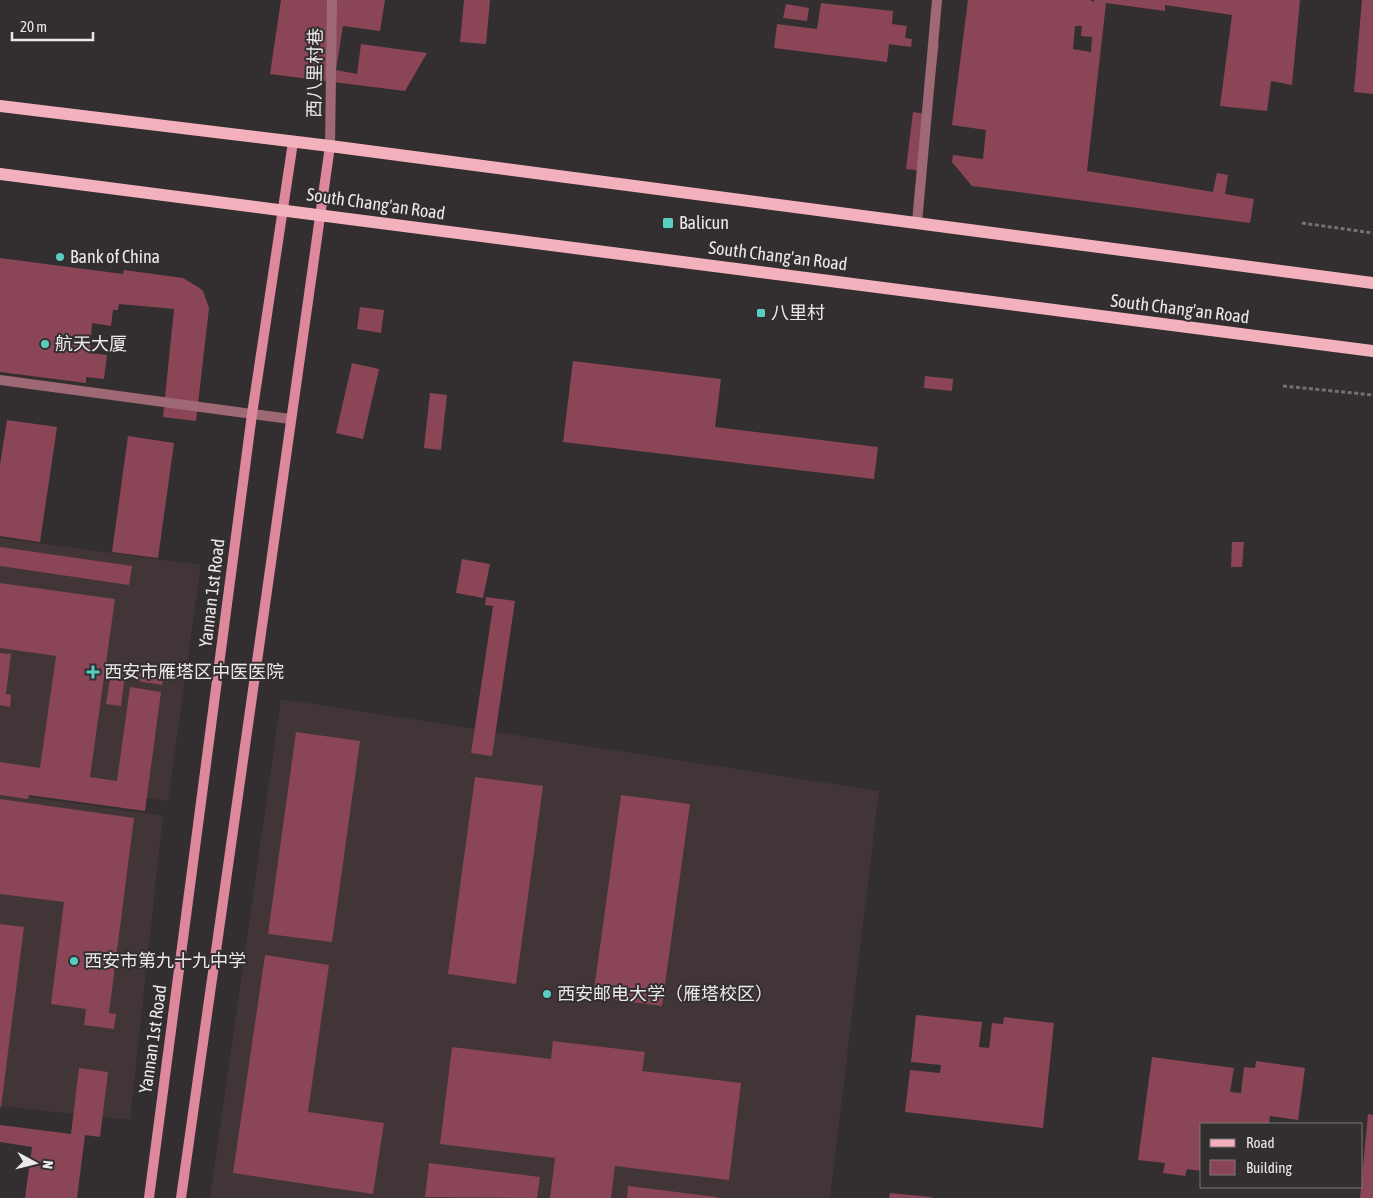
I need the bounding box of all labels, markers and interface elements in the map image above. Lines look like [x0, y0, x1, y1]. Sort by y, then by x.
scale bar [12, 10, 94, 42]
text: 20 m [20, 18, 47, 35]
street label: 西八里村巷 [303, 28, 326, 118]
street label: South Chang'an Road [305, 183, 447, 224]
place label: Balicun [679, 212, 729, 233]
marker: Balicun [661, 216, 675, 230]
street label: South Chang'an Road [707, 237, 849, 274]
place label: Bank of China [70, 246, 160, 267]
marker: Bank of China [54, 251, 66, 263]
street label: South Chang'an Road [1109, 290, 1251, 327]
place label: 八里村 [771, 302, 825, 323]
marker: 八里村 [755, 307, 767, 319]
place label: 航天大厦 [55, 333, 127, 354]
marker: 航天大厦 [39, 338, 51, 350]
street label: Yannan 1st Road [194, 537, 229, 648]
place label: 西安市雁塔区中医医院 [104, 661, 284, 682]
marker: 西安市雁塔区中医医院 [86, 665, 100, 679]
place label: 西安市第九十九中学 [84, 950, 246, 971]
marker: 西安市第九十九中学 [68, 955, 80, 967]
street label: Yannan 1st Road [135, 983, 170, 1094]
place label: 西安邮电大学（雁塔校区） [557, 983, 773, 1004]
marker: 西安邮电大学（雁塔校区） [541, 988, 553, 1000]
legend [1200, 1123, 1363, 1188]
text: Road [1246, 1134, 1275, 1151]
north arrow [10, 1138, 60, 1188]
text: Building [1246, 1159, 1292, 1176]
text: N [39, 1160, 56, 1170]

